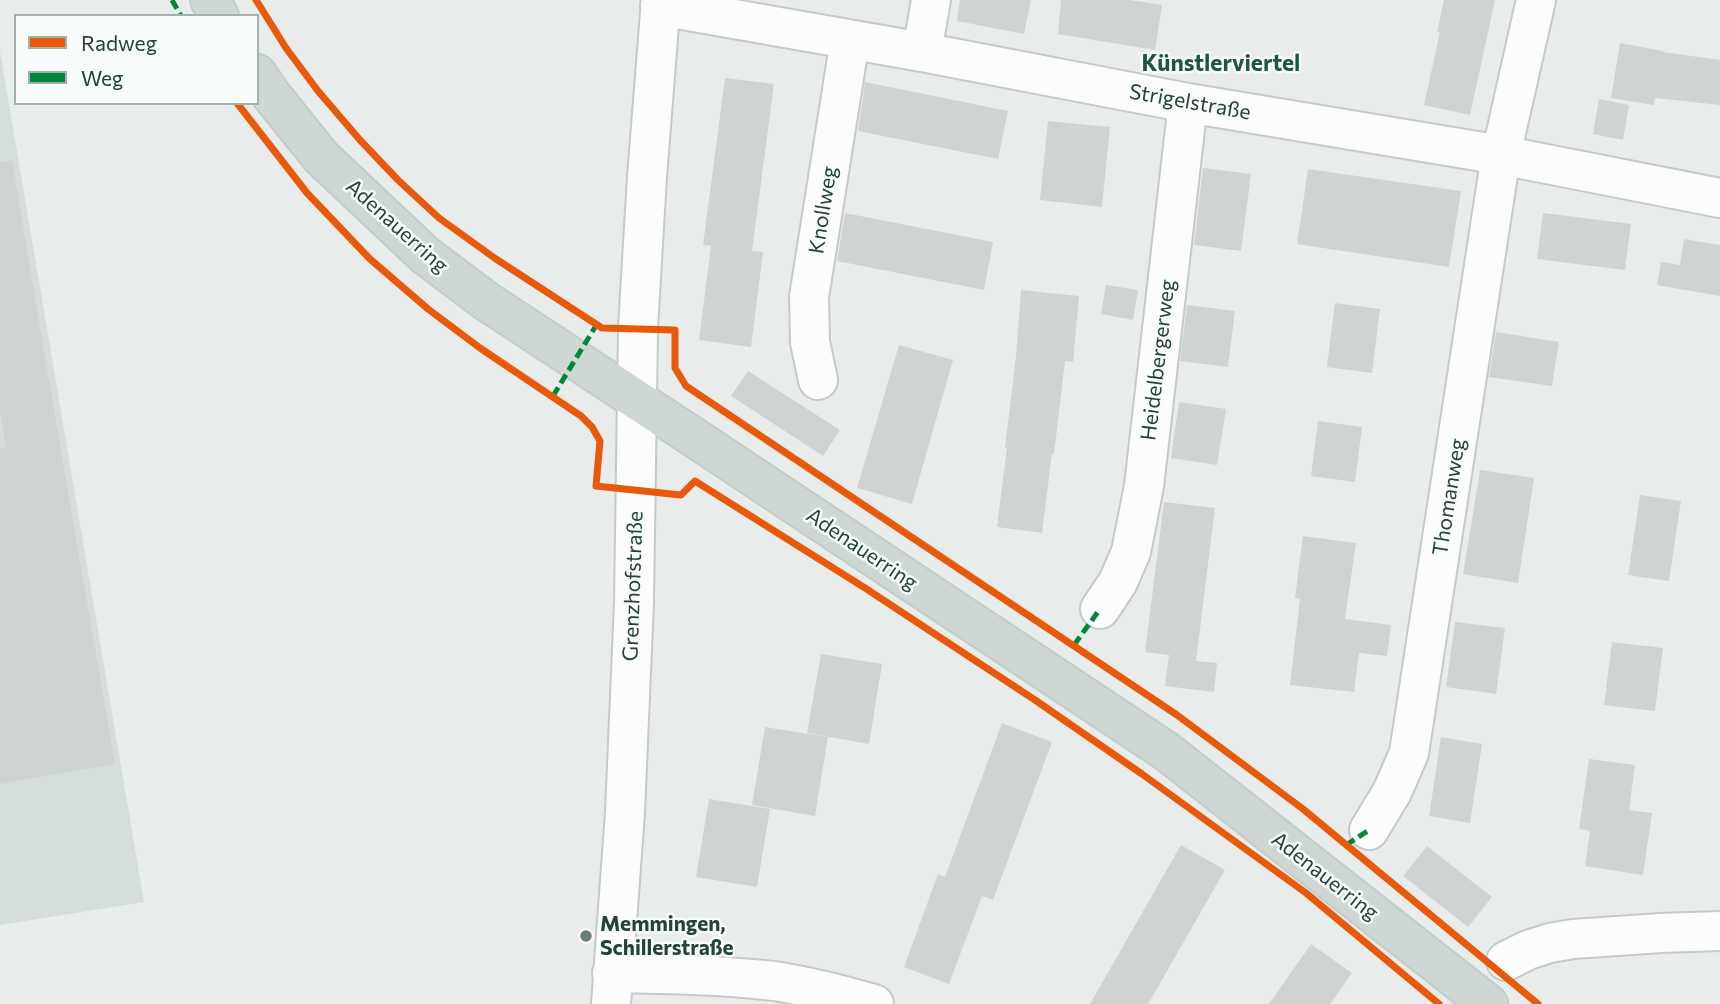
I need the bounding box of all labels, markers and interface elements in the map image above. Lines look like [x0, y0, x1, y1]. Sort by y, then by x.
legend [14, 14, 259, 105]
text: Radweg [81, 30, 157, 55]
district label: Künstlerviertel [1142, 49, 1300, 77]
text: Weg [81, 65, 123, 90]
street label: Strigelstraße [1127, 79, 1253, 125]
street label: Knollweg [804, 164, 842, 256]
street label: Adenauerring [341, 174, 453, 278]
street label: Heidelbergerweg [1136, 278, 1180, 442]
street label: Thomanweg [1427, 437, 1471, 557]
street label: Adenauerring [802, 503, 922, 595]
street label: Grenzhofstraße [618, 510, 648, 662]
street label: Adenauerring [1267, 826, 1383, 926]
place label: Memmingen, Schillerstraße [600, 911, 734, 961]
marker: Memmingen, Schillerstraße [578, 928, 594, 944]

